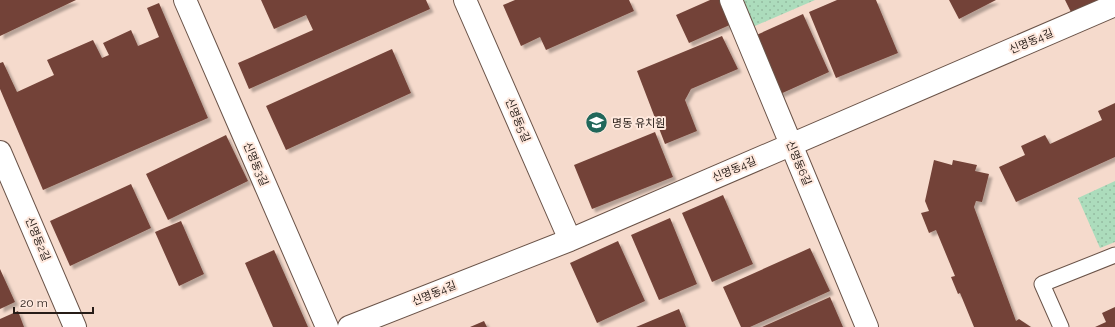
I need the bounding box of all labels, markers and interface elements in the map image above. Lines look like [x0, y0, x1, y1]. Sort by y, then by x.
street label: 신명동4길 [1007, 26, 1055, 57]
street label: 신명동5길 [502, 96, 533, 144]
school or university icon: 명동 유치원 [584, 110, 610, 136]
place label: 명동 유치원 [612, 117, 665, 130]
street label: 신명동6길 [783, 139, 814, 187]
street label: 신명동3길 [240, 140, 271, 188]
street label: 신명동4길 [710, 154, 758, 185]
street label: 신명동2길 [23, 215, 53, 263]
street label: 신명동4길 [410, 279, 458, 308]
scale bar [14, 289, 93, 315]
text: 20 m [20, 296, 48, 310]

